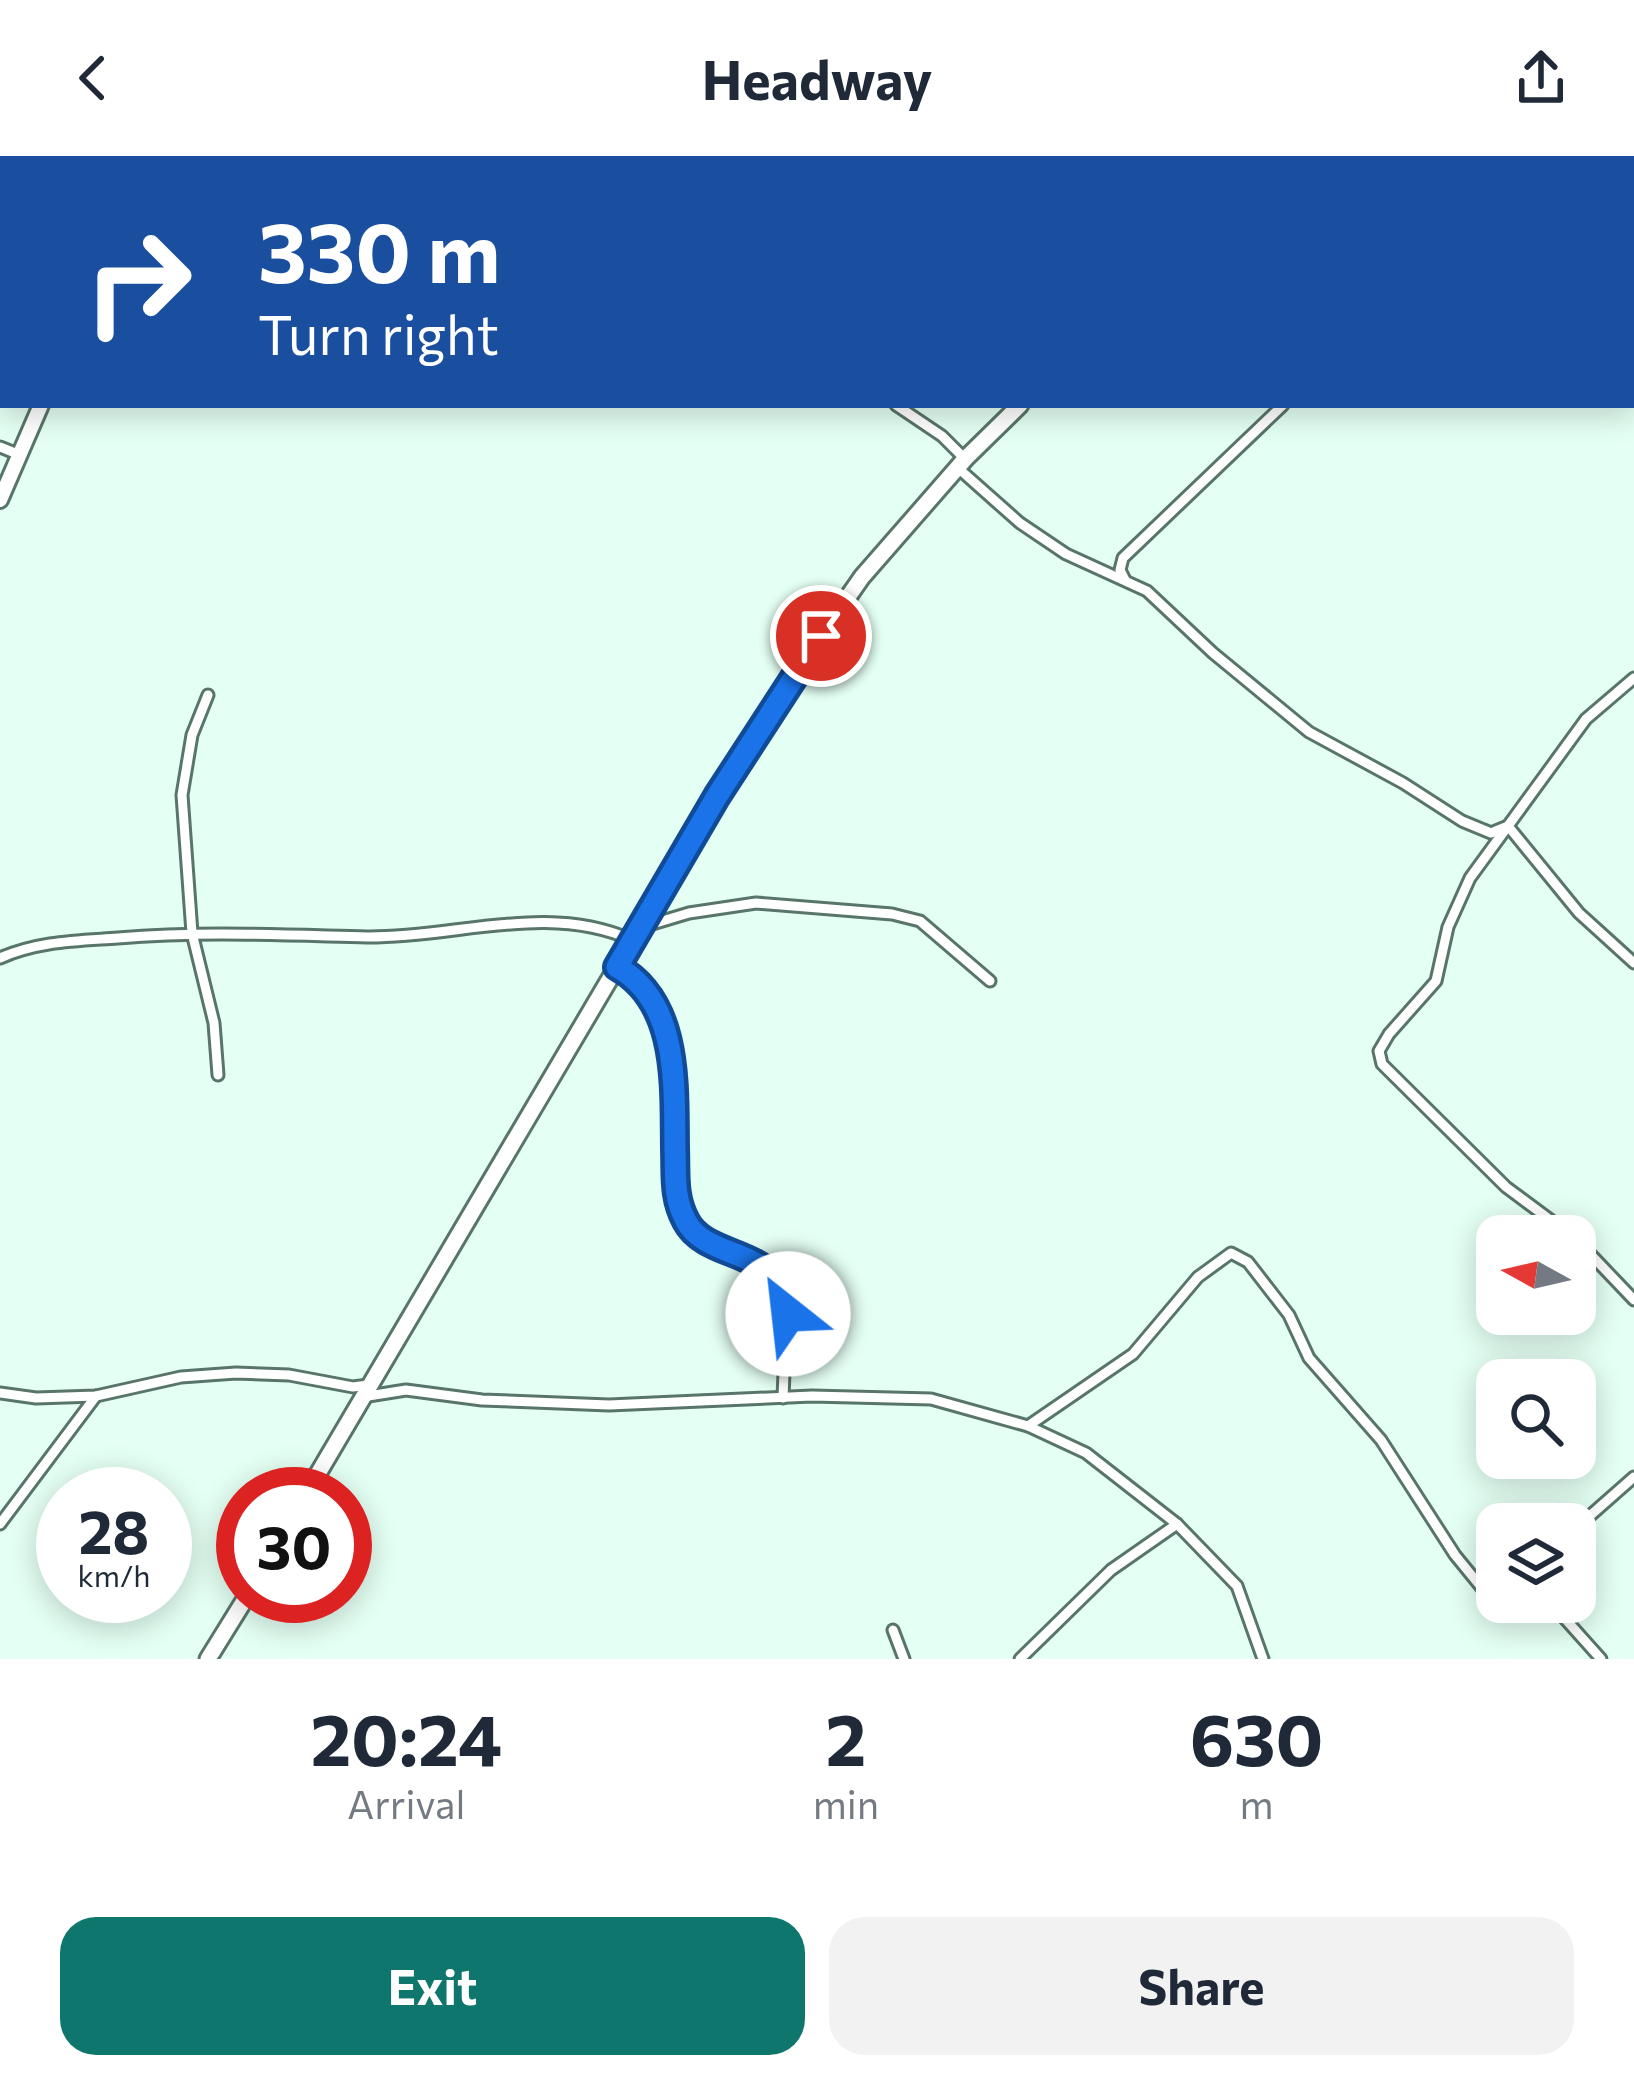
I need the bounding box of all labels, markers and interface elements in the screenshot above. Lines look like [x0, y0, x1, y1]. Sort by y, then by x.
icon: back [60, 45, 126, 111]
text: Headway [702, 45, 932, 111]
icon: share [1508, 45, 1574, 111]
text: 330 m [258, 198, 501, 300]
icon: right [60, 204, 216, 360]
text: Turn right [258, 300, 499, 366]
pin [770, 585, 872, 687]
icon: arrive [788, 603, 854, 669]
north arrow [1476, 1215, 1596, 1335]
map controls [1476, 1215, 1596, 1623]
position arrow [725, 1251, 851, 1377]
button: search [1476, 1359, 1596, 1479]
speed limit sign: 30 [216, 1467, 372, 1623]
text: 28 [79, 1493, 149, 1566]
button: layers [1476, 1503, 1596, 1623]
text: km/h [78, 1556, 150, 1593]
text: 20:24 [311, 1693, 502, 1781]
text: 2 [825, 1693, 866, 1781]
text: 630 [1190, 1693, 1323, 1781]
text: Arrival [347, 1779, 465, 1827]
text: min [813, 1779, 879, 1827]
text: m [1240, 1779, 1274, 1827]
button: Exit [60, 1917, 805, 2055]
button: Share [829, 1917, 1574, 2055]

